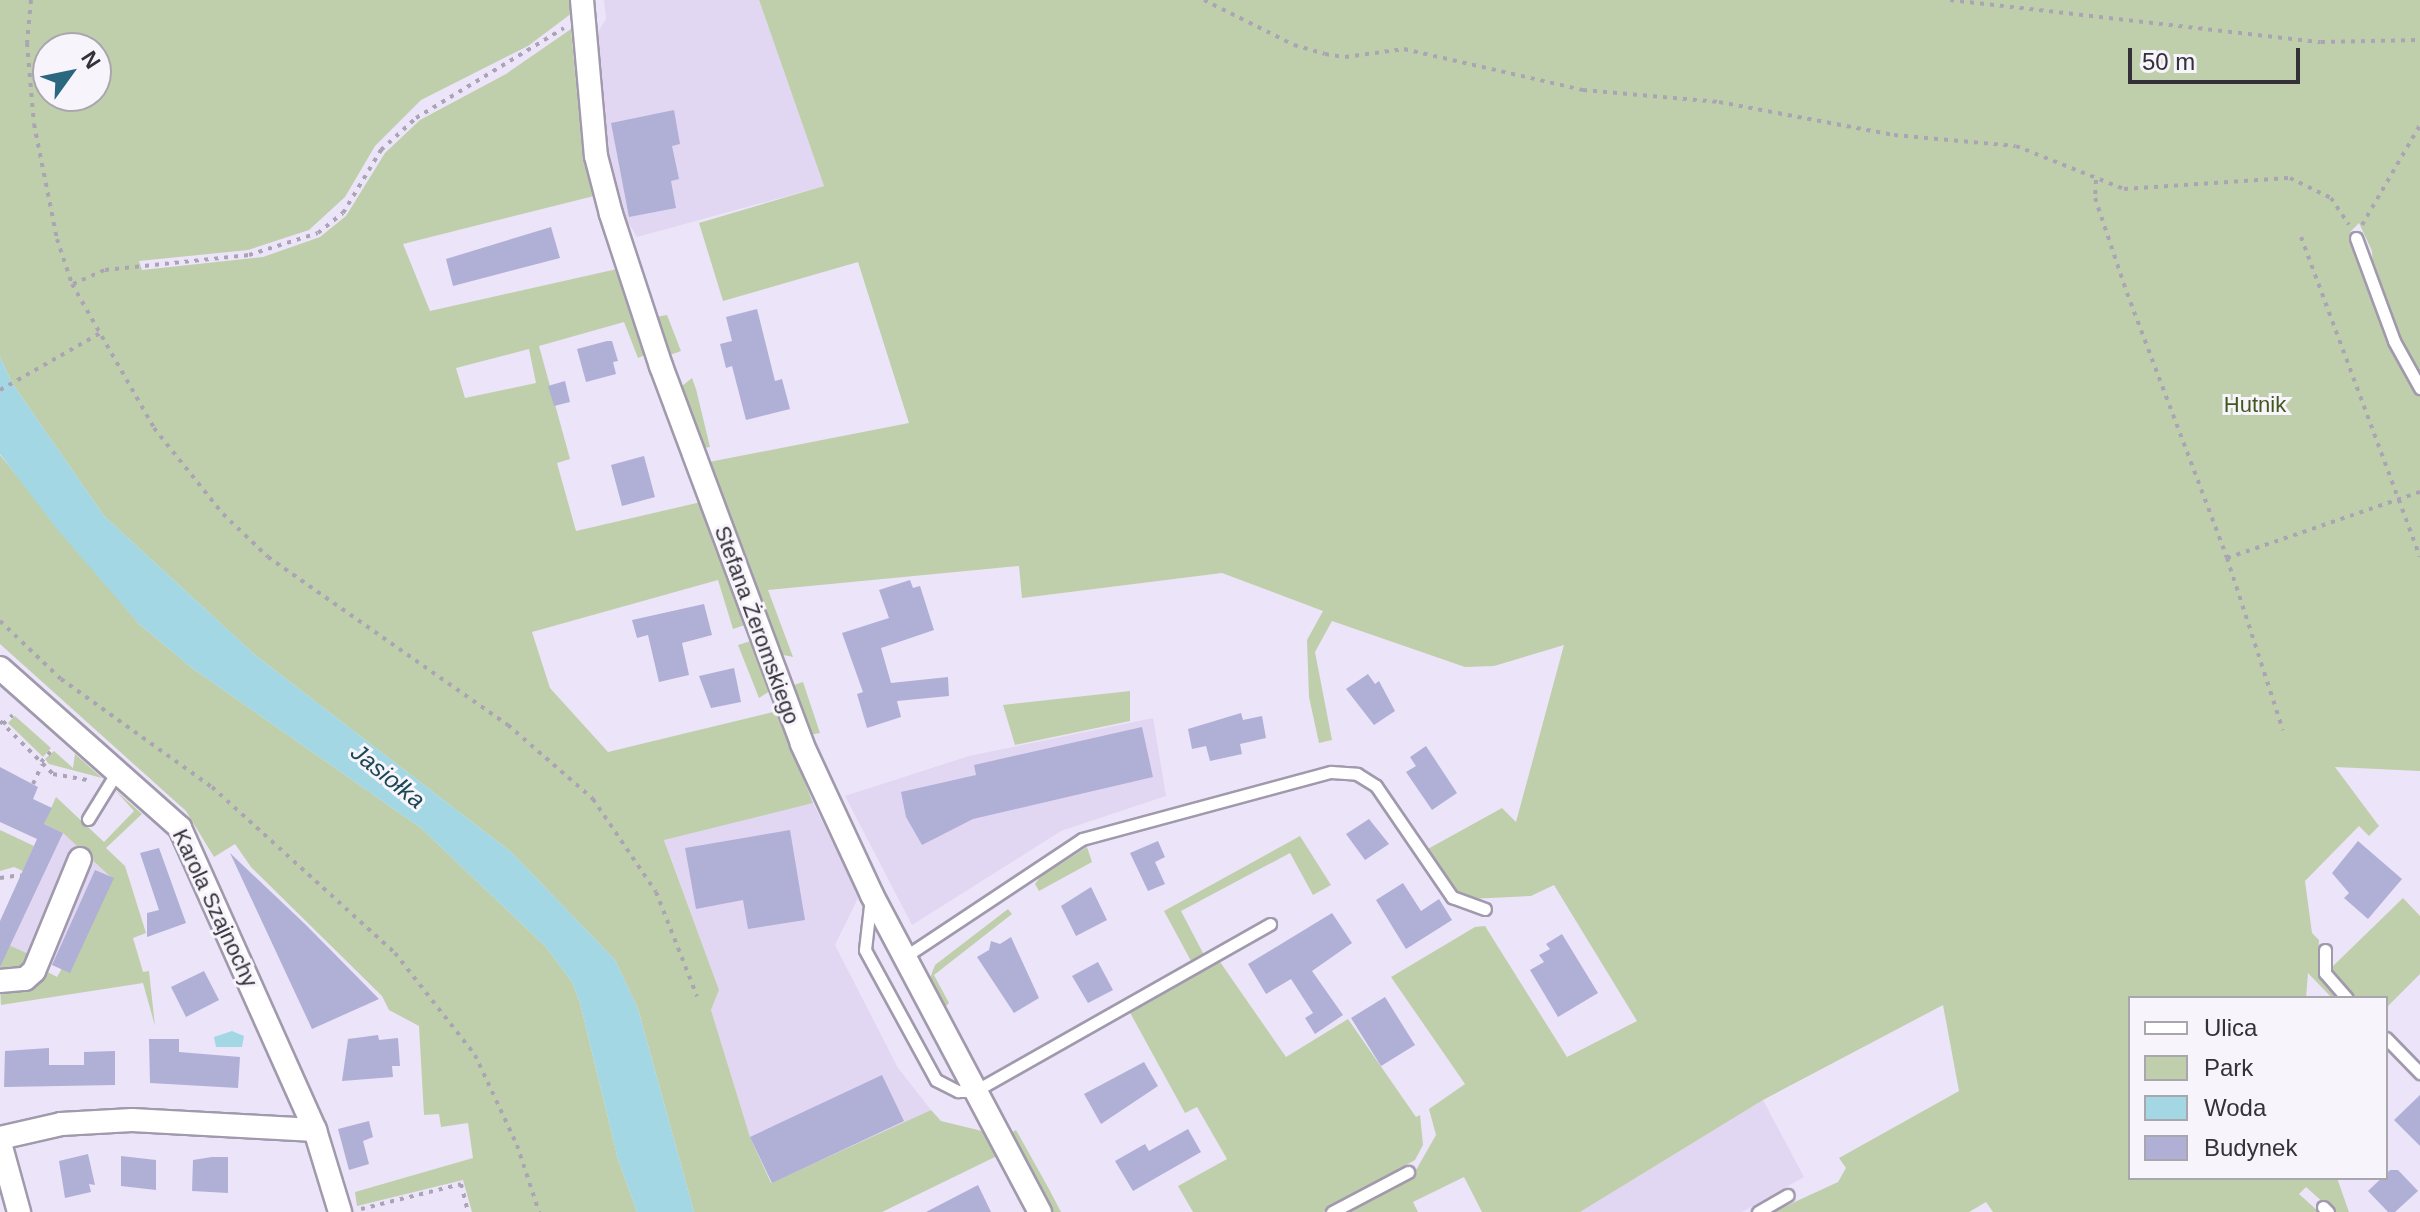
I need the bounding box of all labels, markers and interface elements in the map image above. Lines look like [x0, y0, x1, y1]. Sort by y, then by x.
north arrow [32, 32, 112, 112]
scale bar [2132, 32, 2304, 82]
text: N [76, 46, 106, 73]
text: 50 m [2142, 48, 2195, 75]
park label: Hutnik [2224, 392, 2286, 418]
street label: Stefana Żeromskiego [709, 522, 805, 728]
water label: Jasiołka [345, 738, 431, 814]
street label: Karola Szajnochy [167, 825, 263, 991]
legend [2128, 996, 2388, 1180]
text: Ulica [2204, 1014, 2257, 1041]
text: Park [2204, 1054, 2253, 1081]
text: Woda [2204, 1094, 2266, 1121]
text: Budynek [2204, 1134, 2297, 1161]

